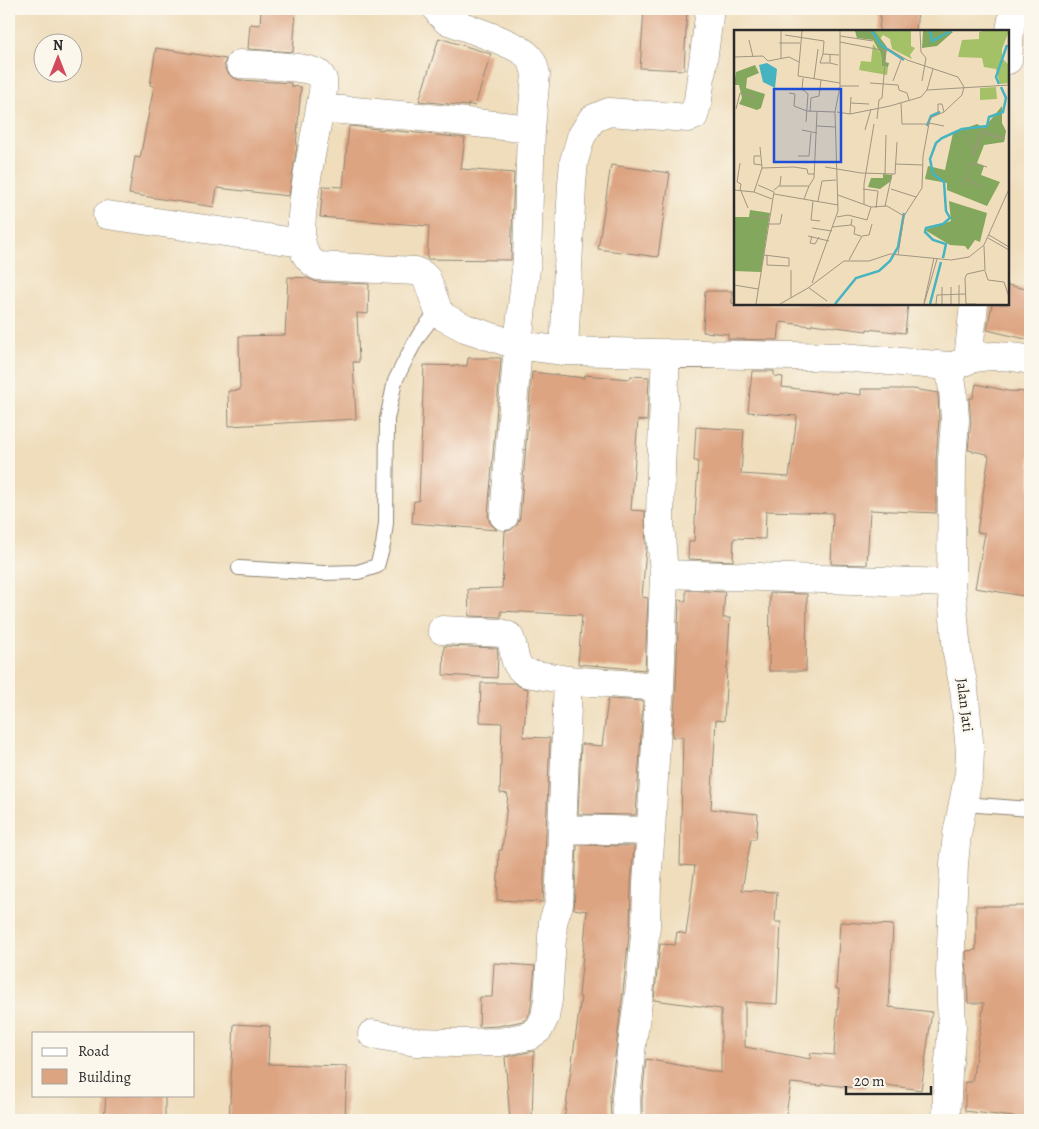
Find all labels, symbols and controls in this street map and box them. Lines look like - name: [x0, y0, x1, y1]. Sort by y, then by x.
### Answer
- inset map: [734, 30, 1009, 305]
- north arrow: [32, 32, 82, 82]
- text: N: [53, 36, 63, 55]
- street label: Jalan Jati: [952, 677, 978, 733]
- legend: [32, 1032, 195, 1096]
- text: Road: [78, 1041, 110, 1061]
- scale bar: [846, 1064, 932, 1096]
- text: Building: [78, 1067, 131, 1087]
- text: 20 m: [854, 1071, 885, 1091]

